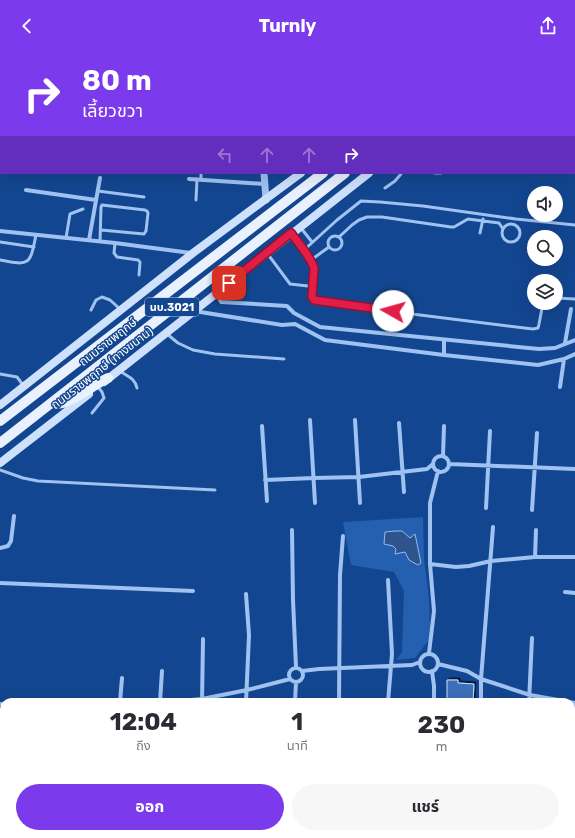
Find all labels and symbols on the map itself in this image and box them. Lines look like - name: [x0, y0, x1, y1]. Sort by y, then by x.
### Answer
- pin: [212, 266, 246, 300]
- position arrow: [372, 290, 414, 332]
- road number: นบ.3021: [145, 298, 199, 316]
- street label: ถนนราชพฤกษ์: [76, 315, 140, 369]
- street label: ถนนราชพฤกษ์ (ทางขนาน): [48, 324, 156, 412]

